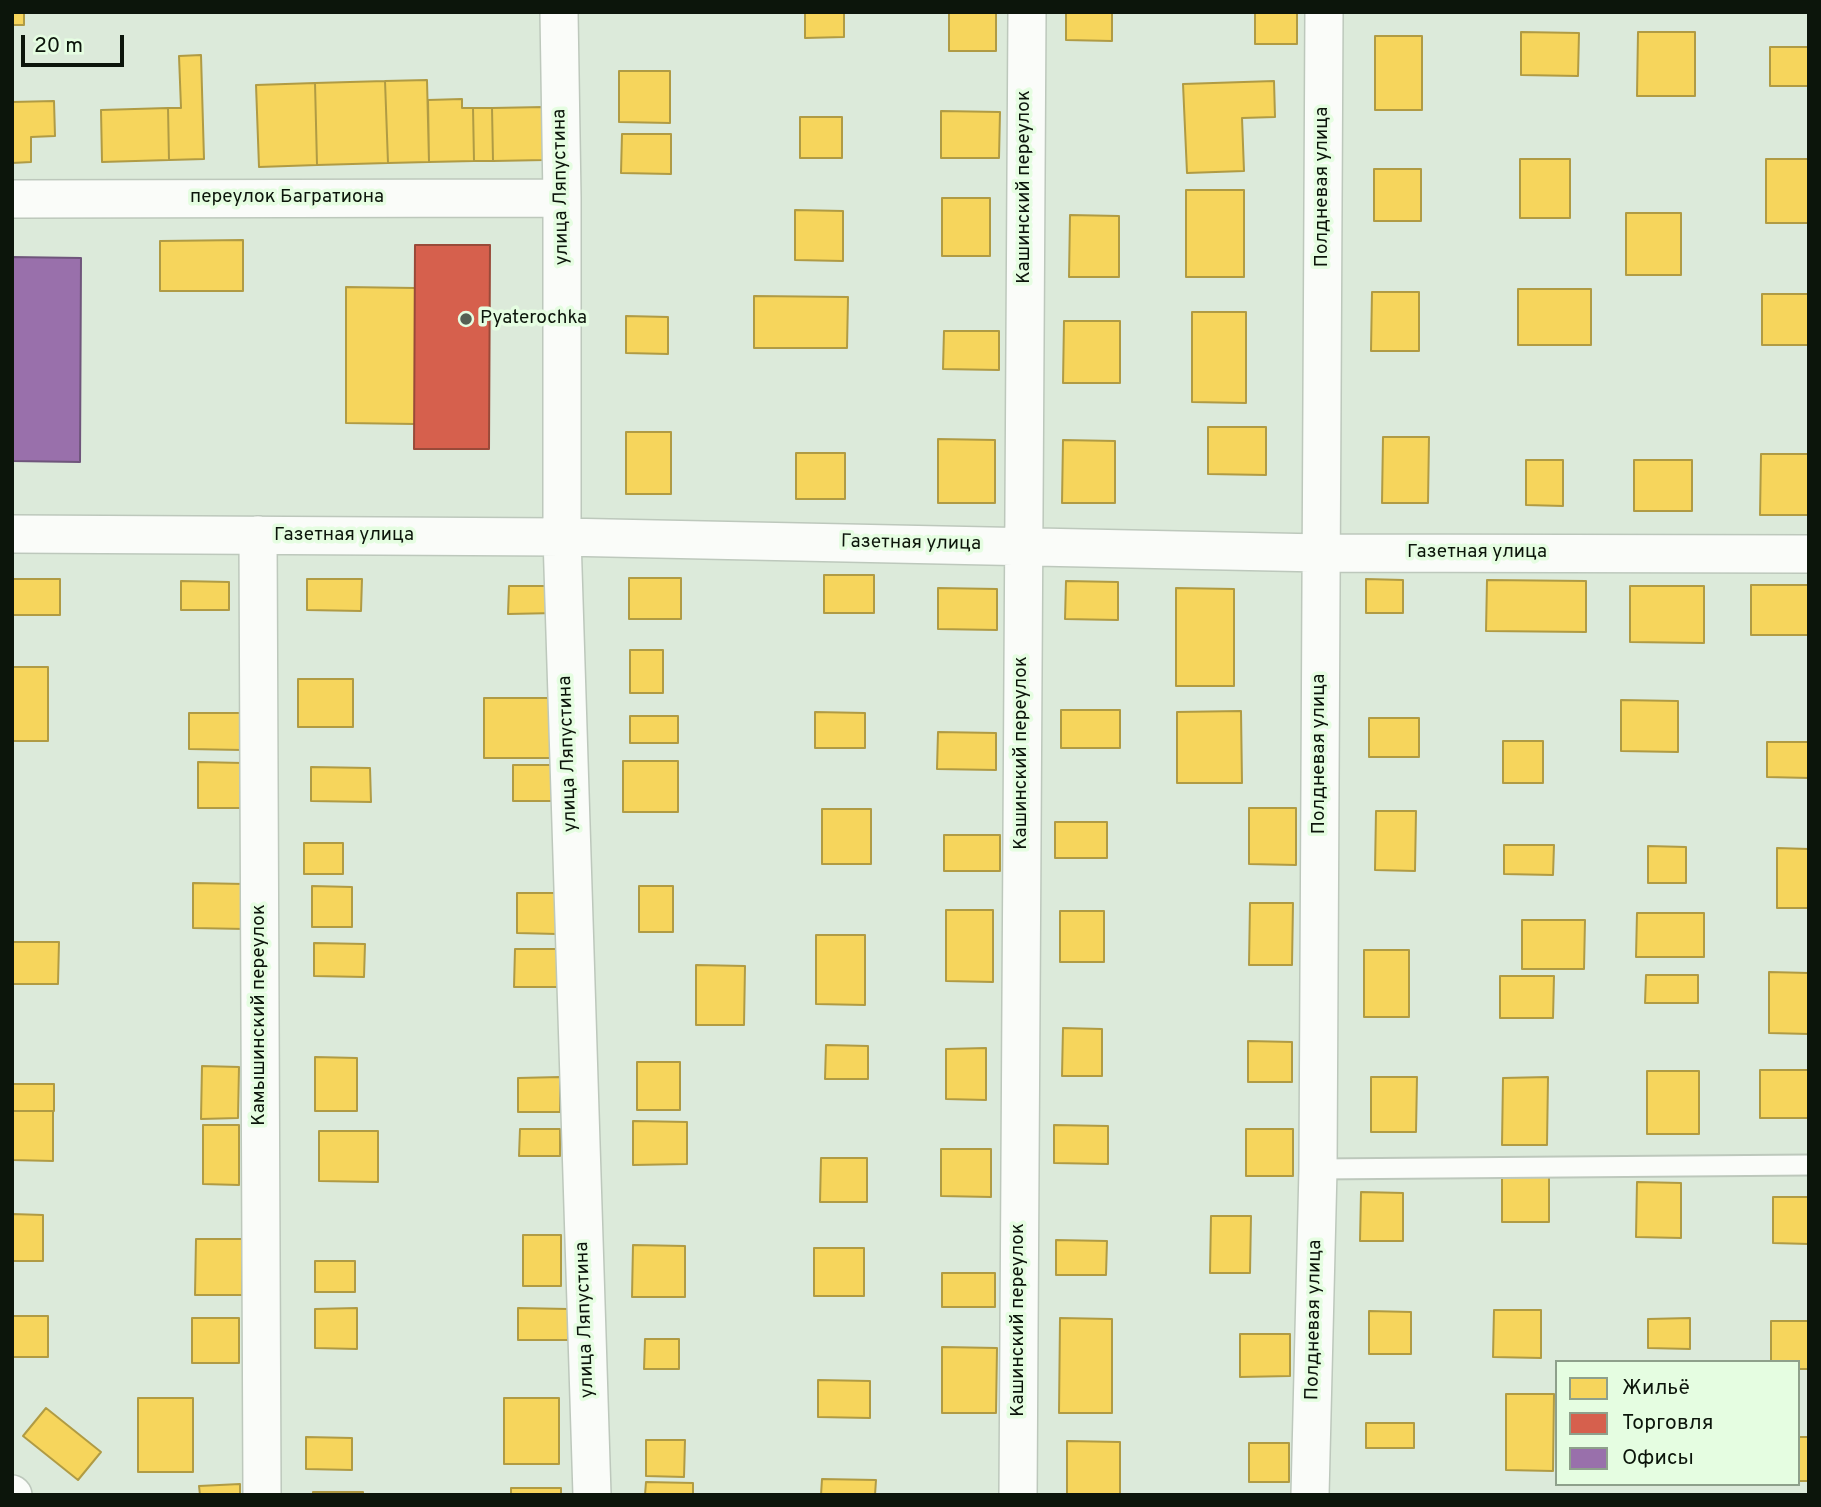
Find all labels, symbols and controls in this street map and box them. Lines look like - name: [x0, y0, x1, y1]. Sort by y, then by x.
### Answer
- scale bar: [24, 21, 128, 65]
- text: 20 m: [34, 33, 83, 60]
- street label: Кашинский переулок: [1014, 90, 1036, 284]
- street label: Полдневая улица: [1312, 107, 1334, 267]
- street label: улица Ляпустина: [549, 109, 575, 265]
- street label: переулок Багратиона: [190, 187, 384, 209]
- place label: Pyaterochka: [480, 308, 587, 330]
- marker: Pyaterochka: [458, 311, 474, 327]
- street label: Газетная улица: [274, 525, 414, 547]
- street label: Газетная улица: [841, 531, 981, 557]
- street label: Газетная улица: [1407, 542, 1547, 564]
- street label: Кашинский переулок: [1011, 656, 1033, 850]
- street label: Полдневая улица: [1309, 674, 1331, 834]
- street label: улица Ляпустина: [555, 675, 583, 833]
- street label: Камышинский переулок: [249, 904, 271, 1126]
- street label: Кашинский переулок: [1008, 1223, 1030, 1417]
- street label: Полдневая улица: [1302, 1240, 1328, 1400]
- street label: улица Ляпустина: [572, 1241, 600, 1399]
- legend: [1555, 1360, 1800, 1486]
- text: Жильё: [1622, 1375, 1690, 1402]
- text: Торговля: [1622, 1410, 1713, 1437]
- text: Офисы: [1622, 1445, 1694, 1472]

